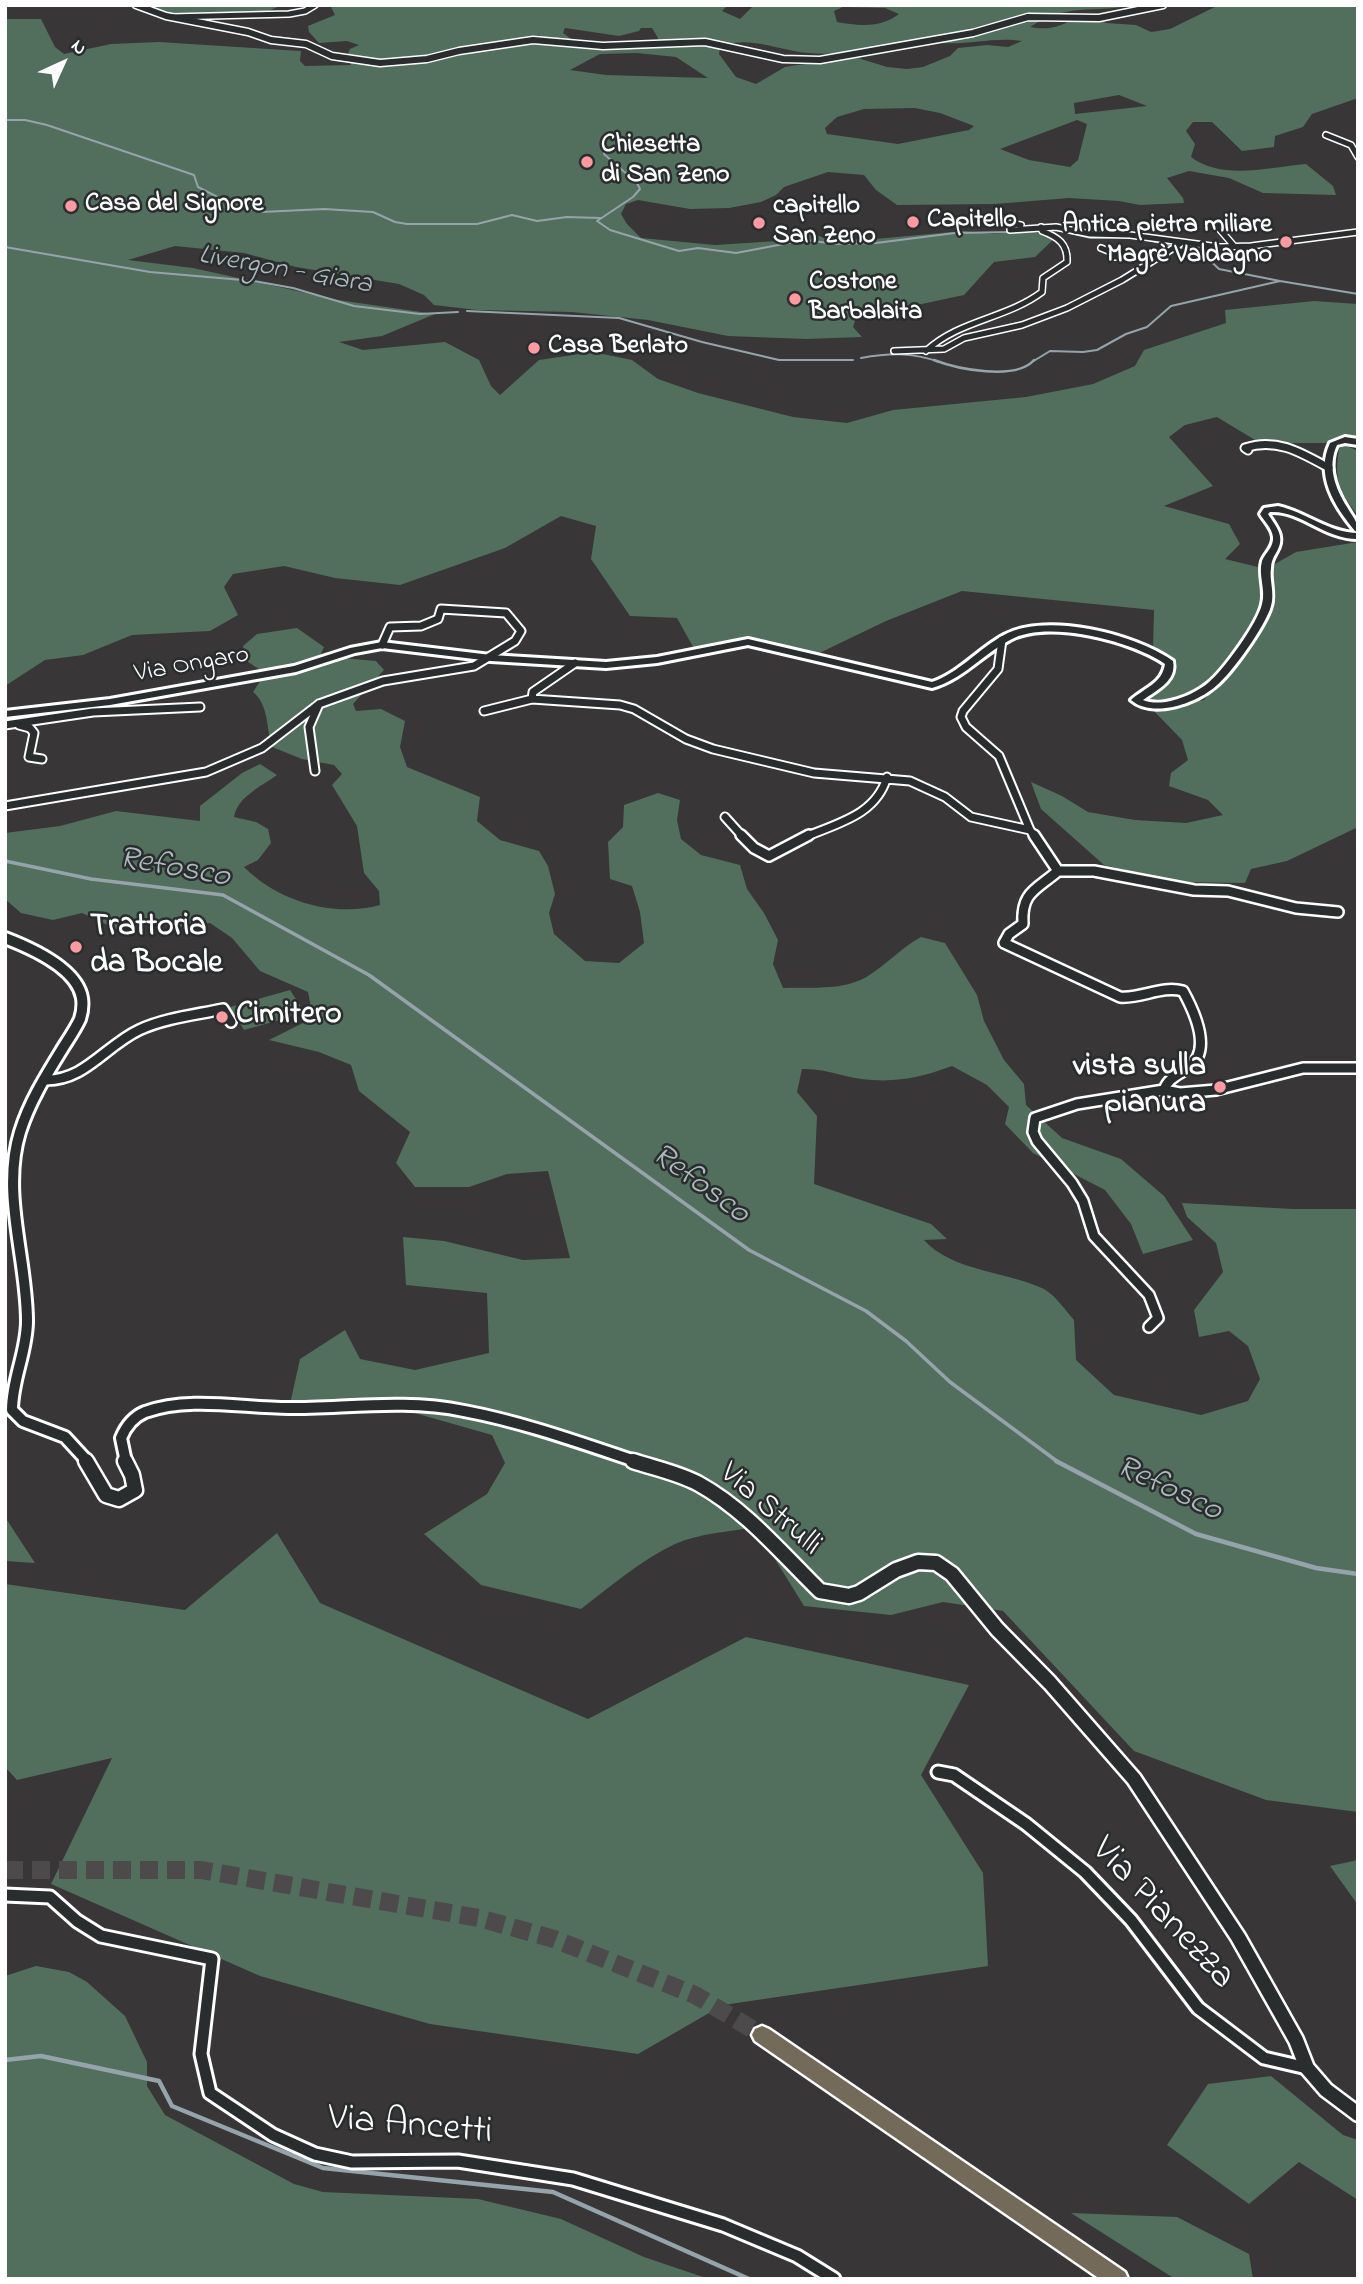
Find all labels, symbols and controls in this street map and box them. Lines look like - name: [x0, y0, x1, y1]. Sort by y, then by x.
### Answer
- north arrow: [28, 28, 98, 98]
- text: N: [64, 34, 92, 62]
- place label: Chiesetta di San Zeno: [601, 131, 730, 192]
- marker: Chiesetta di San Zeno: [579, 154, 595, 170]
- place label: Casa del Signore: [85, 190, 263, 222]
- place label: capitello San Zeno: [773, 192, 876, 254]
- marker: Casa del Signore: [63, 198, 79, 214]
- place label: Capitello: [927, 206, 1017, 238]
- place label: Antica pietra miliare Magrè Valdagno: [1062, 211, 1272, 272]
- marker: Capitello: [905, 214, 921, 230]
- marker: capitello San Zeno: [751, 215, 767, 231]
- marker: Antica pietra miliare Magrè Valdagno: [1278, 234, 1294, 250]
- water label: Livergon - Giara: [196, 240, 374, 304]
- place label: Costone Barbalaita: [809, 268, 922, 330]
- marker: Costone Barbalaita: [787, 291, 803, 307]
- place label: Casa Berlato: [548, 332, 688, 364]
- marker: Casa Berlato: [526, 340, 542, 356]
- street label: Via Ongaro: [132, 641, 252, 691]
- water label: Refosco: [115, 841, 233, 899]
- place label: Trattoria da Bocale: [90, 910, 223, 985]
- marker: Trattoria da Bocale: [68, 939, 84, 955]
- place label: Cimitero: [236, 998, 342, 1036]
- marker: Cimitero: [214, 1009, 230, 1025]
- place label: vista sulla pianura: [1073, 1050, 1206, 1125]
- marker: vista sulla pianura: [1212, 1079, 1228, 1095]
- water label: Refosco: [642, 1137, 756, 1235]
- water label: Refosco: [1109, 1449, 1227, 1533]
- street label: Via Strulli: [710, 1456, 828, 1566]
- street label: Via Pianezza: [1079, 1829, 1243, 2001]
- street label: Via Ancetti: [326, 2098, 494, 2158]

